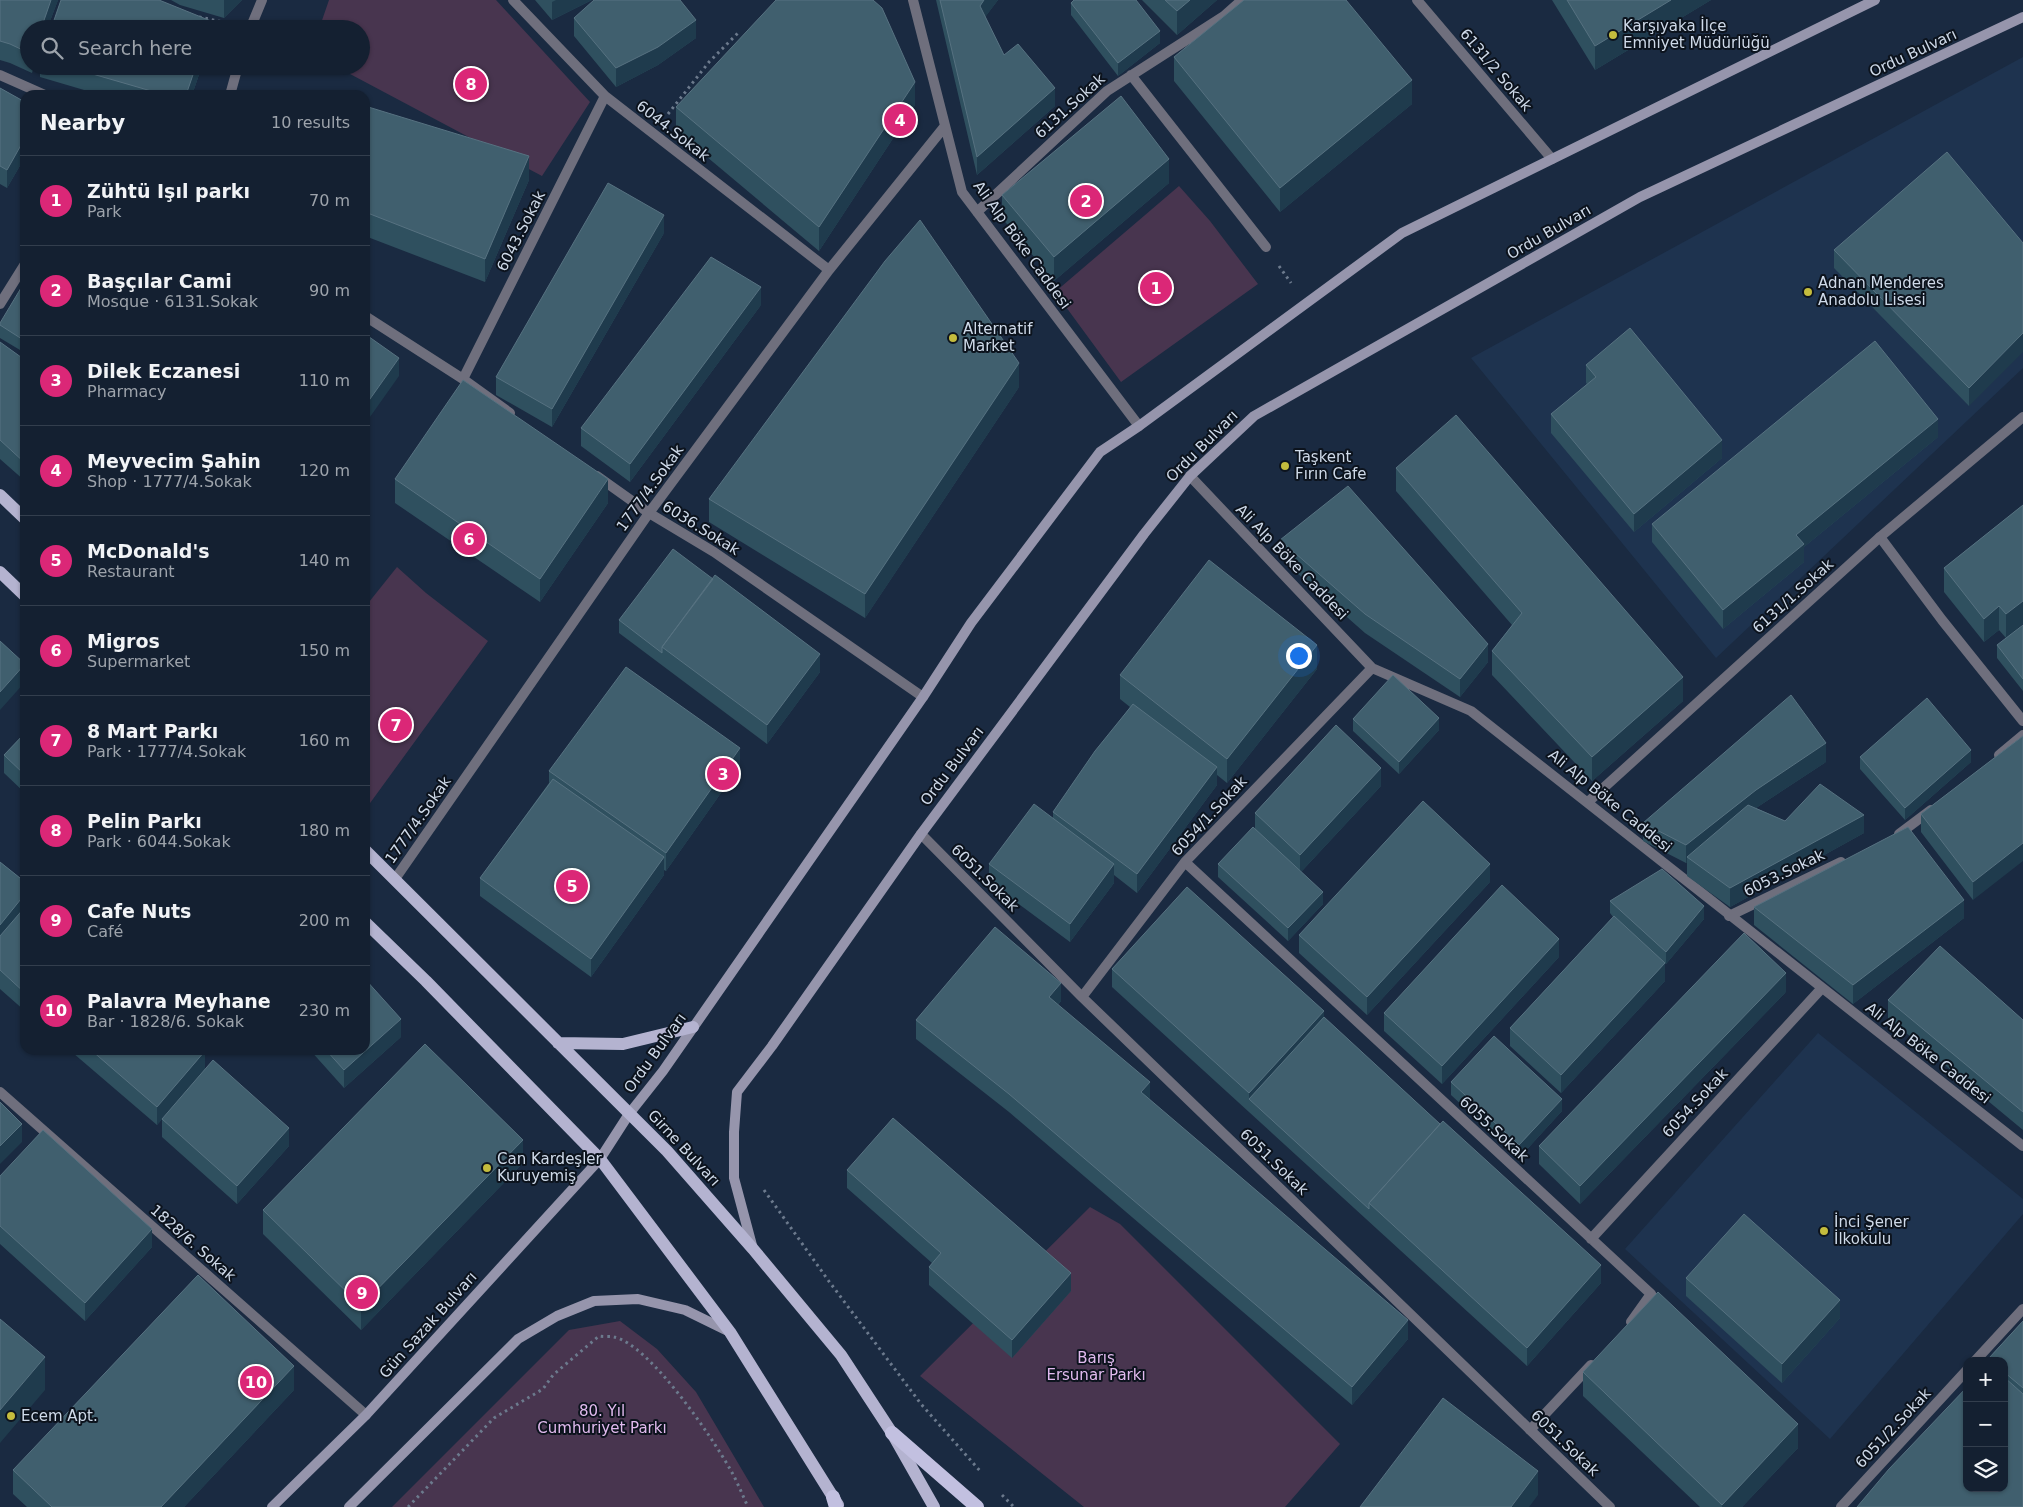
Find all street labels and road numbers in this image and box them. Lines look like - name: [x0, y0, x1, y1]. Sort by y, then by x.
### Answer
- street label: 6131/2 Sokak: [1456, 25, 1536, 115]
- street label: Ordu Bulvarı: [1867, 25, 1959, 81]
- street label: 6131.Sokak: [1031, 70, 1109, 142]
- street label: 6044.Sokak: [633, 97, 713, 165]
- street label: Ali Alp Böke Caddesi: [970, 178, 1074, 312]
- street label: 6043.Sokak: [493, 187, 549, 274]
- street label: Ordu Bulvarı: [1504, 201, 1594, 263]
- street label: Ordu Bulvarı: [1162, 406, 1242, 486]
- street label: 1777/4.Sokak: [613, 441, 688, 535]
- street label: 6036.Sokak: [659, 497, 743, 559]
- street label: Ali Alp Böke Caddesi: [1232, 500, 1352, 624]
- street label: 6131/1.Sokak: [1749, 555, 1837, 637]
- street label: Ordu Bulvarı: [917, 723, 987, 809]
- street label: Ali Alp Böke Caddesi: [1545, 746, 1675, 856]
- street label: 6054/1.Sokak: [1167, 772, 1251, 860]
- street label: 1777/4.Sokak: [381, 773, 455, 867]
- street label: 6051.Sokak: [948, 841, 1023, 916]
- street label: 6053.Sokak: [1741, 846, 1828, 900]
- street label: Ali Alp Böke Caddesi: [1862, 999, 1994, 1107]
- street label: Ordu Bulvarı: [620, 1010, 690, 1096]
- street label: 6054.Sokak: [1658, 1064, 1732, 1141]
- street label: 6055.Sokak: [1456, 1092, 1533, 1166]
- street label: Girne Bulvarı: [644, 1106, 724, 1190]
- street label: 6051.Sokak: [1236, 1125, 1312, 1199]
- street label: 1828/6. Sokak: [147, 1201, 240, 1285]
- street label: Gün Sazak Bulvarı: [375, 1268, 481, 1382]
- street label: 6051/2.Sokak: [1851, 1384, 1935, 1472]
- street label: 6051.Sokak: [1527, 1406, 1603, 1480]

